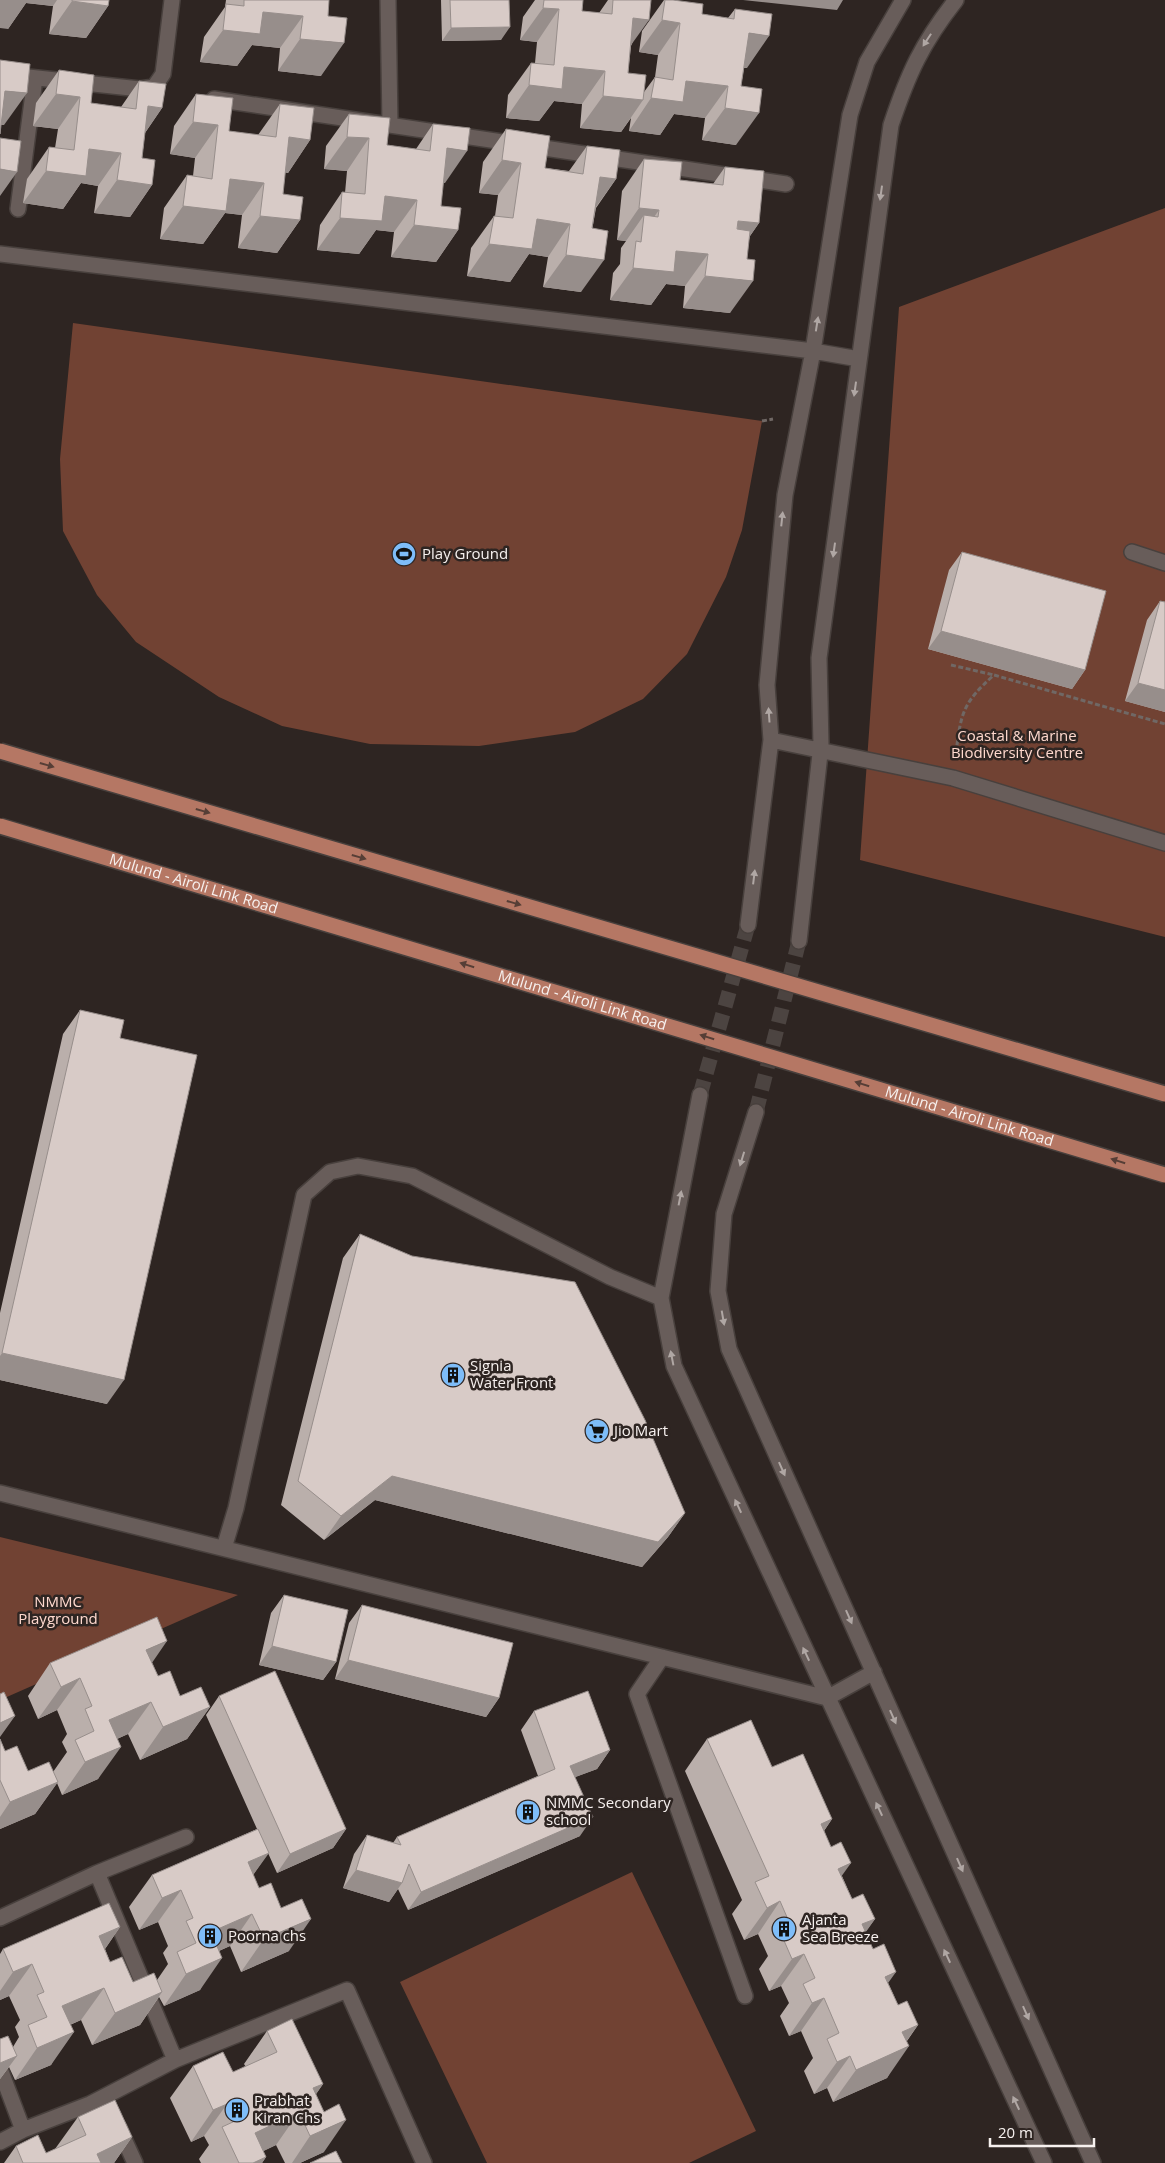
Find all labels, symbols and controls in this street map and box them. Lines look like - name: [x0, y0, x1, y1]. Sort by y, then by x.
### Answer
- one-way arrow: [923, 33, 932, 46]
- one-way arrow: [877, 186, 885, 202]
- one-way arrow: [813, 316, 821, 332]
- one-way arrow: [851, 381, 859, 397]
- one-way arrow: [778, 510, 786, 526]
- sports icon: Play Ground: [391, 541, 417, 567]
- place label: Play Ground: [422, 543, 508, 563]
- one-way arrow: [830, 543, 838, 559]
- one-way arrow: [765, 707, 773, 723]
- park label: Coastal & Marine Biodiversity Centre: [951, 725, 1083, 762]
- one-way arrow: [39, 761, 54, 769]
- one-way arrow: [195, 807, 210, 815]
- street label: Mulund - Airoli Link Road: [107, 848, 281, 918]
- one-way arrow: [351, 853, 366, 861]
- one-way arrow: [750, 868, 758, 884]
- one-way arrow: [507, 899, 522, 907]
- one-way arrow: [460, 961, 475, 969]
- street label: Mulund - Airoli Link Road: [496, 965, 669, 1034]
- one-way arrow: [699, 1033, 714, 1041]
- one-way arrow: [855, 1079, 870, 1087]
- street label: Mulund - Airoli Link Road: [883, 1081, 1056, 1150]
- one-way arrow: [737, 1151, 745, 1166]
- one-way arrow: [1111, 1157, 1126, 1165]
- one-way arrow: [677, 1190, 685, 1206]
- one-way arrow: [720, 1310, 728, 1326]
- one-way arrow: [668, 1350, 676, 1366]
- place label: Signia Water Front: [470, 1355, 553, 1392]
- building icon: Signia Water Front: [440, 1362, 466, 1388]
- supermarket icon: Jio Mart: [584, 1418, 610, 1444]
- place label: Jio Mart: [612, 1420, 668, 1440]
- one-way arrow: [779, 1462, 787, 1476]
- one-way arrow: [734, 1499, 742, 1513]
- park label: NMMC Playground: [18, 1591, 98, 1628]
- one-way arrow: [845, 1610, 853, 1624]
- one-way arrow: [802, 1647, 810, 1661]
- one-way arrow: [890, 1710, 898, 1724]
- place label: NMMC Secondary school: [546, 1792, 671, 1829]
- building icon: NMMC Secondary school: [515, 1799, 541, 1825]
- one-way arrow: [874, 1802, 882, 1816]
- one-way arrow: [956, 1858, 964, 1872]
- place label: Ajanta Sea Breeze: [802, 1909, 879, 1946]
- building icon: Ajanta Sea Breeze: [771, 1916, 797, 1942]
- building icon: Poorna chs: [197, 1923, 223, 1949]
- place label: Poorna chs: [228, 1925, 306, 1945]
- one-way arrow: [943, 1949, 951, 1963]
- one-way arrow: [1023, 2006, 1031, 2020]
- place label: Prabhat Kiran Chs: [254, 2090, 320, 2127]
- one-way arrow: [1012, 2096, 1020, 2110]
- building icon: Prabhat Kiran Chs: [224, 2097, 250, 2123]
- scale bar: [990, 2116, 1094, 2148]
- text: 20 m: [998, 2122, 1033, 2142]

